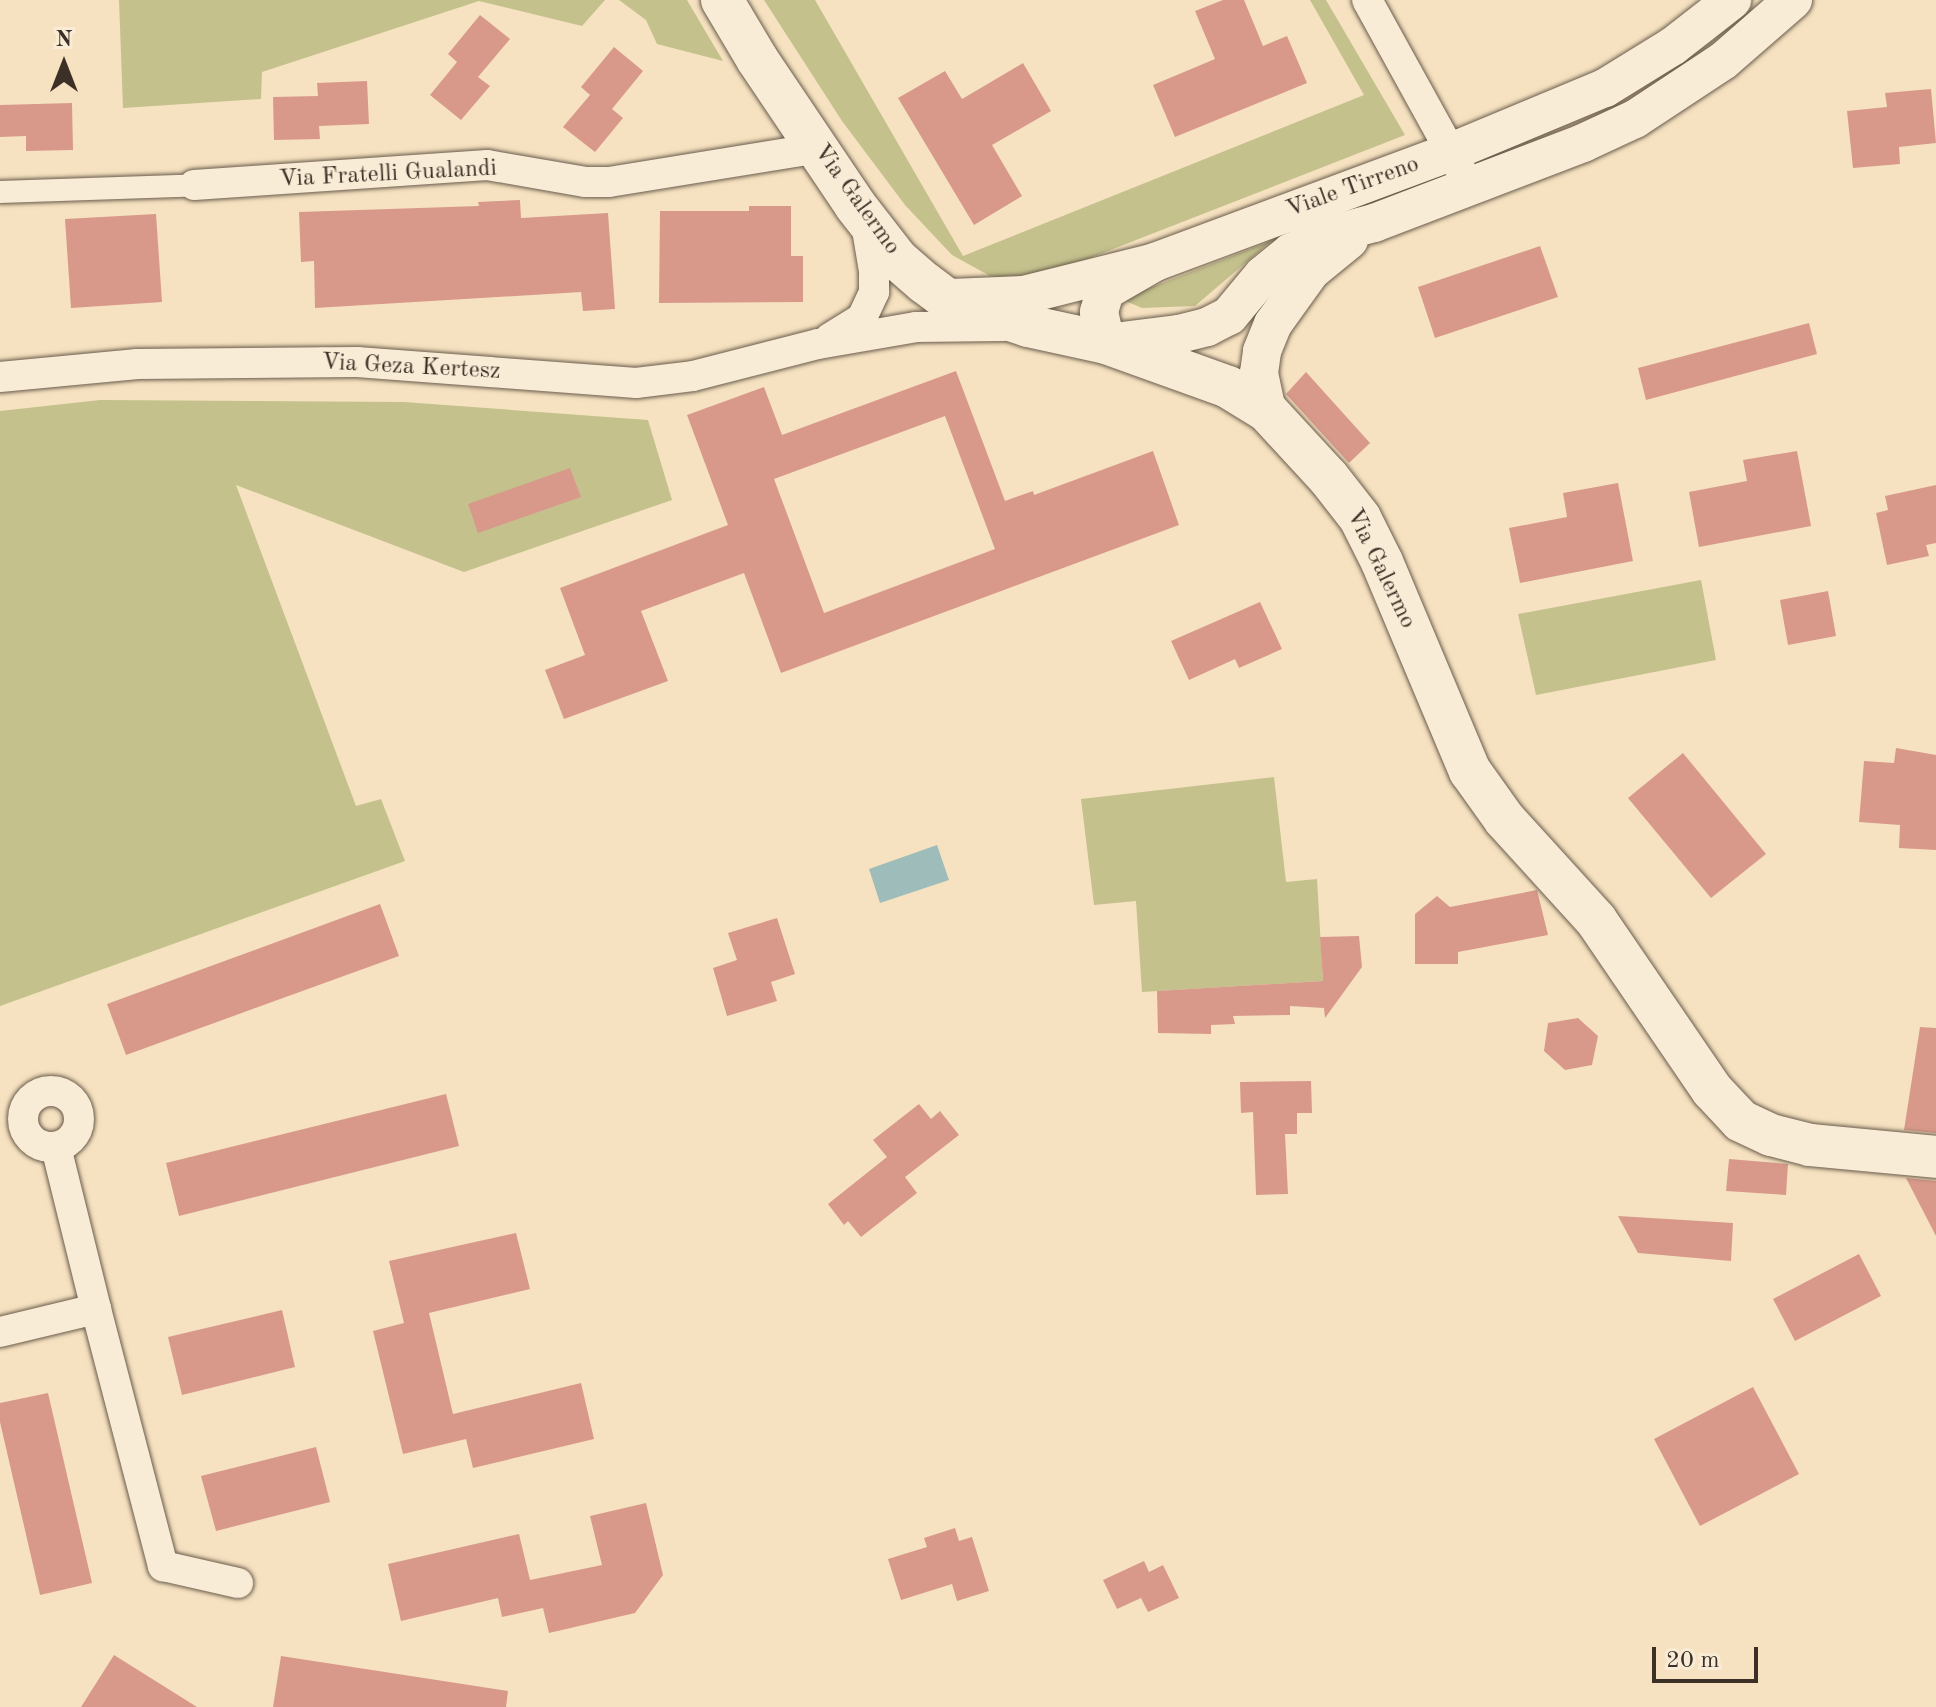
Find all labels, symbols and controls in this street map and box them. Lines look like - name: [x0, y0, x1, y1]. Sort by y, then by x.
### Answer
- north arrow: [24, 24, 104, 104]
- text: N: [56, 29, 72, 51]
- street label: Via Galermo: [806, 139, 906, 261]
- street label: Viale Tirreno: [1283, 151, 1423, 225]
- street label: Via Fratelli Gualandi: [278, 155, 498, 195]
- street label: Via Geza Kertesz: [321, 349, 501, 387]
- street label: Via Galermo: [1339, 504, 1421, 634]
- scale bar: [1656, 1631, 1762, 1681]
- text: 20 m: [1666, 1649, 1720, 1673]

